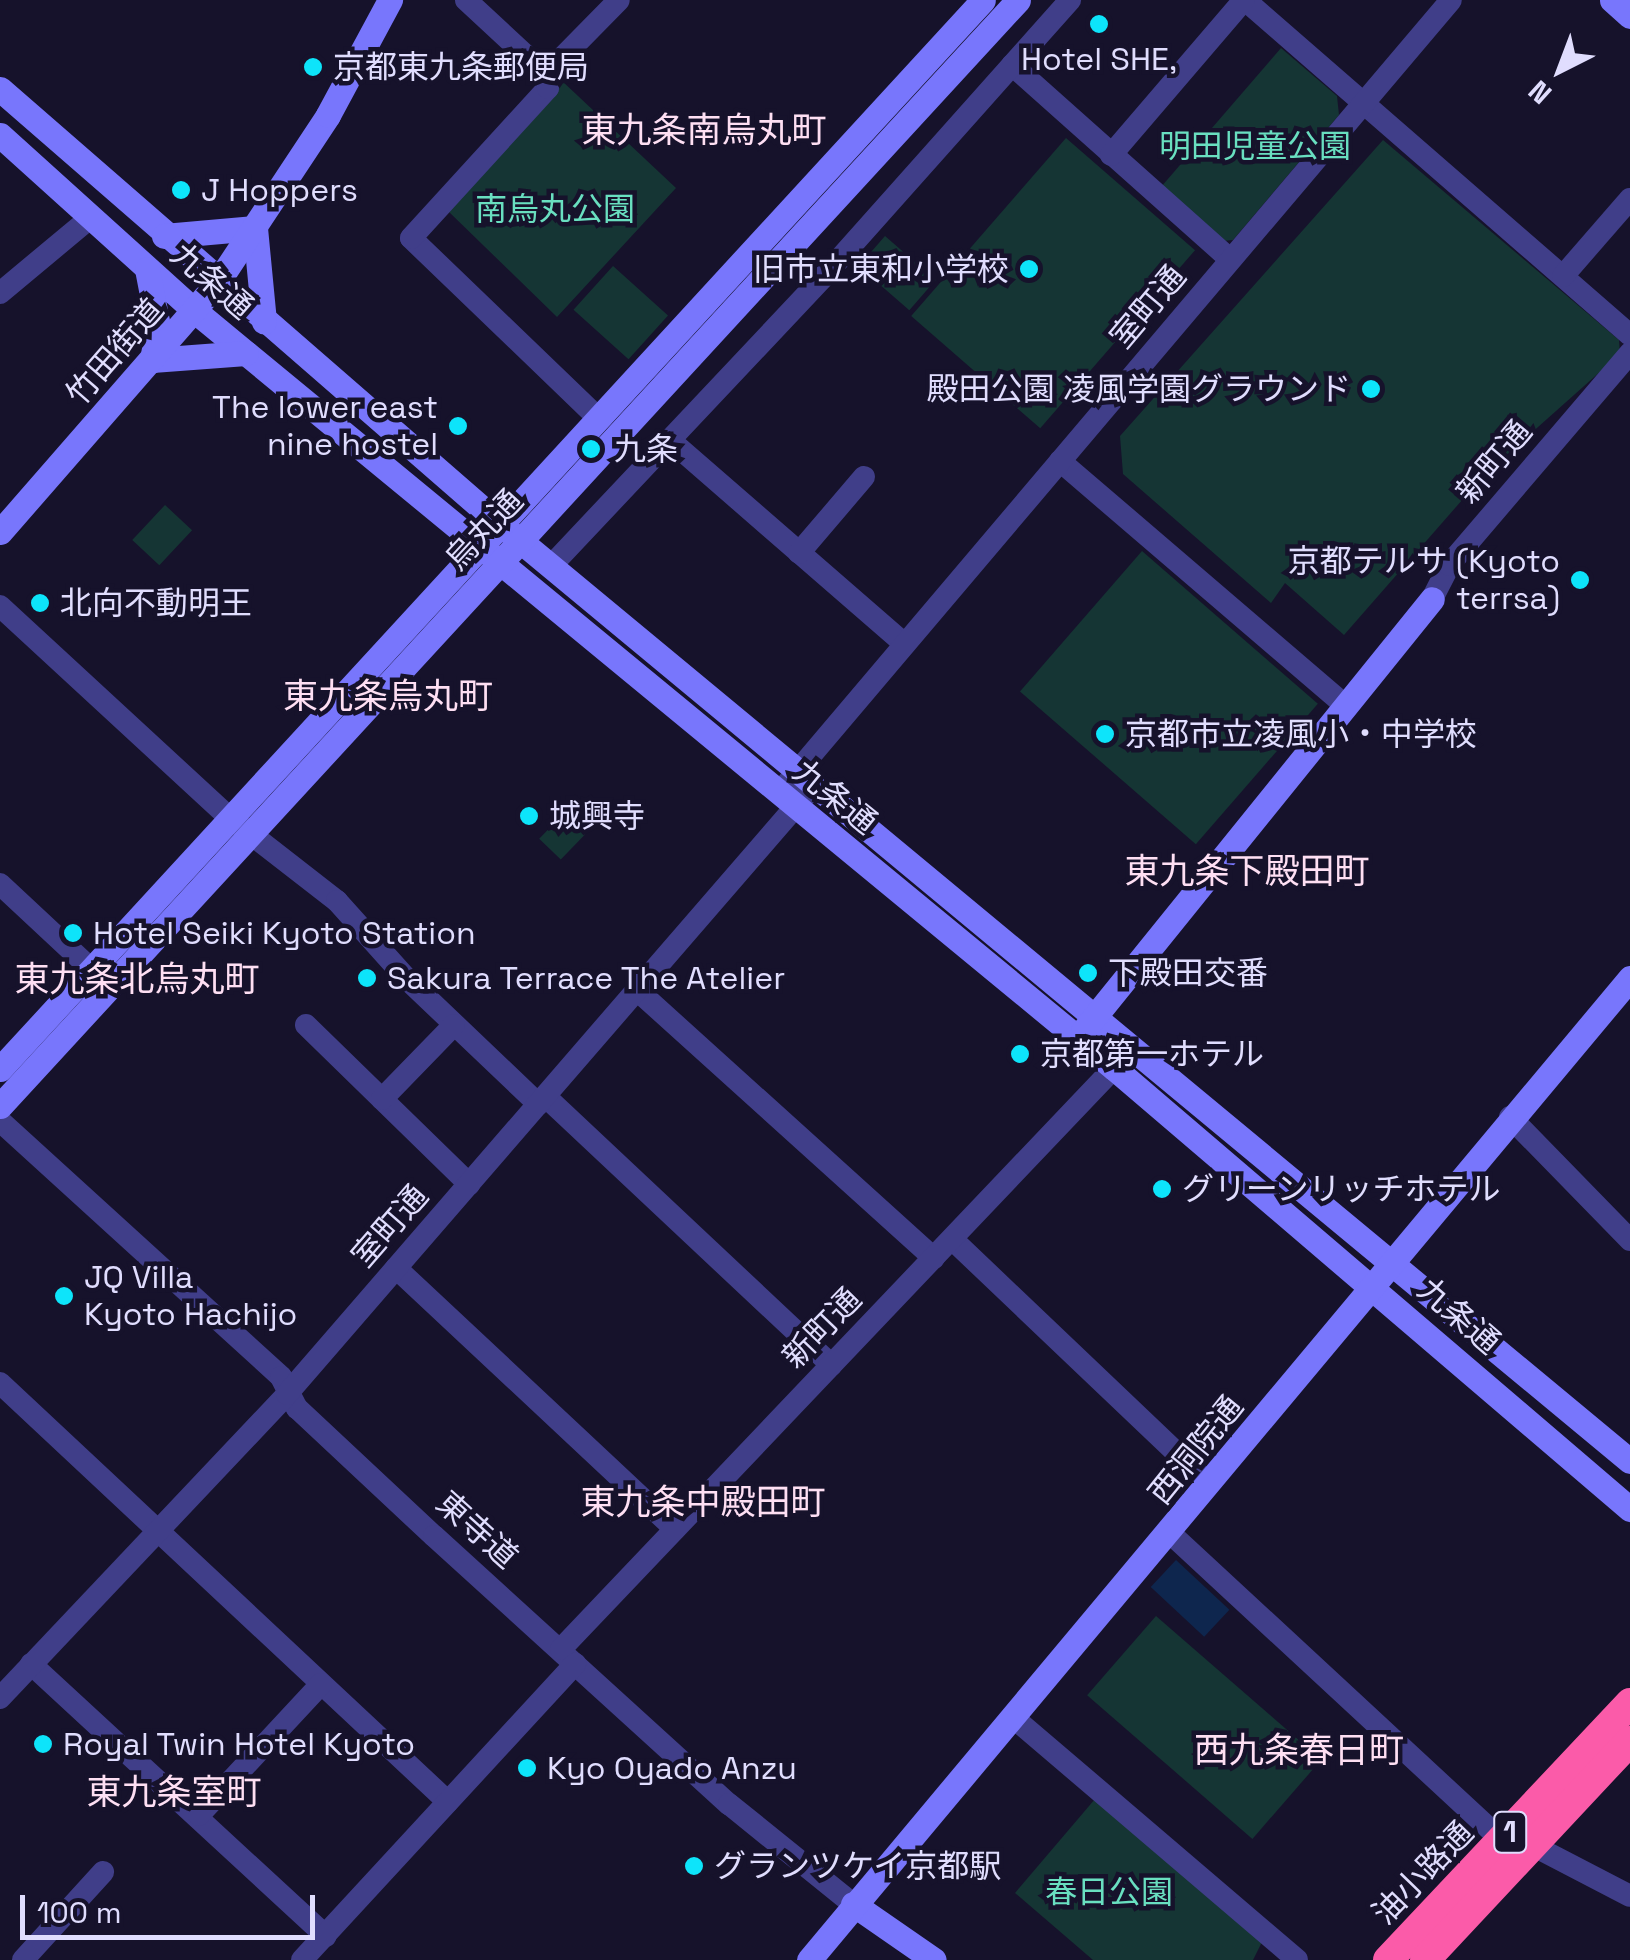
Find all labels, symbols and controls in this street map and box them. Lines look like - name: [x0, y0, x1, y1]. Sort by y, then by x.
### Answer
- marker: Hotel SHE,: [1088, 13, 1110, 35]
- north arrow: [1510, 20, 1610, 120]
- place label: Hotel SHE,: [1021, 40, 1177, 78]
- place label: 京都東九条郵便局: [333, 48, 589, 86]
- marker: 京都東九条郵便局: [302, 56, 324, 78]
- text: N: [1521, 73, 1559, 112]
- district label: 東九条南烏丸町: [582, 109, 826, 151]
- park label: 明田児童公園: [1159, 127, 1351, 165]
- place label: J Hoppers: [201, 171, 358, 209]
- marker: J Hoppers: [170, 179, 192, 201]
- park label: 南烏丸公園: [475, 190, 635, 228]
- street label: 九条通: [163, 235, 261, 327]
- place label: 旧市立東和小学校: [753, 250, 1009, 288]
- marker: 旧市立東和小学校: [1018, 258, 1040, 280]
- street label: 室町通: [1102, 258, 1194, 356]
- street label: 竹田街道: [59, 291, 171, 413]
- place label: 殿田公園 凌風学園グラウンド: [927, 370, 1351, 408]
- marker: 殿田公園 凌風学園グラウンド: [1360, 378, 1382, 400]
- place label: The lower east nine hostel: [212, 389, 438, 464]
- street label: 新町通: [1448, 413, 1540, 511]
- marker: The lower east nine hostel: [447, 415, 469, 437]
- place label: 九条: [614, 430, 678, 468]
- marker: 九条: [578, 436, 604, 462]
- street label: 烏丸通: [437, 482, 531, 578]
- place label: 京都テルサ (Kyoto terrsa): [1288, 543, 1560, 618]
- marker: 京都テルサ (Kyoto terrsa): [1569, 569, 1591, 591]
- place label: 北向不動明王: [60, 584, 252, 622]
- marker: 北向不動明王: [29, 592, 51, 614]
- district label: 東九条烏丸町: [283, 675, 493, 717]
- place label: 京都市立凌風小・中学校: [1125, 715, 1477, 753]
- marker: 京都市立凌風小・中学校: [1094, 723, 1116, 745]
- street label: 九条通: [786, 752, 884, 842]
- place label: 城興寺: [549, 797, 645, 835]
- marker: 城興寺: [518, 805, 540, 827]
- district label: 東九条下殿田町: [1125, 850, 1369, 892]
- place label: Hotel Seiki Kyoto Station: [93, 914, 476, 952]
- marker: Hotel Seiki Kyoto Station: [62, 922, 84, 944]
- place label: 下殿田交番: [1108, 954, 1268, 992]
- district label: 東九条北烏丸町: [15, 958, 259, 1000]
- place label: Sakura Terrace The Atelier: [387, 959, 787, 997]
- marker: 下殿田交番: [1077, 962, 1099, 984]
- marker: Sakura Terrace The Atelier: [356, 967, 378, 989]
- place label: 京都第一ホテル: [1040, 1035, 1264, 1073]
- marker: 京都第一ホテル: [1009, 1043, 1031, 1065]
- place label: グリーンリッチホテル: [1182, 1170, 1502, 1208]
- street label: 室町通: [344, 1177, 436, 1275]
- marker: グリーンリッチホテル: [1151, 1178, 1173, 1200]
- place label: JQ Villa Kyoto Hachijo: [84, 1259, 297, 1334]
- street label: 九条通: [1410, 1270, 1508, 1362]
- street label: 新町通: [775, 1280, 869, 1376]
- marker: JQ Villa Kyoto Hachijo: [53, 1285, 75, 1307]
- street label: 西洞院通: [1141, 1388, 1251, 1512]
- district label: 東九条中殿田町: [581, 1481, 825, 1523]
- street label: 東寺道: [428, 1484, 526, 1576]
- place label: Royal Twin Hotel Kyoto: [63, 1725, 416, 1763]
- district label: 西九条春日町: [1194, 1729, 1404, 1771]
- marker: Royal Twin Hotel Kyoto: [32, 1733, 54, 1755]
- place label: Kyo Oyado Anzu: [547, 1749, 797, 1787]
- marker: Kyo Oyado Anzu: [516, 1757, 538, 1779]
- district label: 東九条室町: [87, 1771, 261, 1813]
- road number: 1: [1492, 1807, 1528, 1857]
- street label: 油小路通: [1365, 1814, 1481, 1932]
- place label: グランツケイ京都駅: [714, 1847, 1002, 1885]
- marker: グランツケイ京都駅: [683, 1855, 705, 1877]
- park label: 春日公園: [1045, 1873, 1173, 1911]
- scale bar: [25, 1875, 320, 1937]
- text: 100 m: [37, 1893, 122, 1932]

